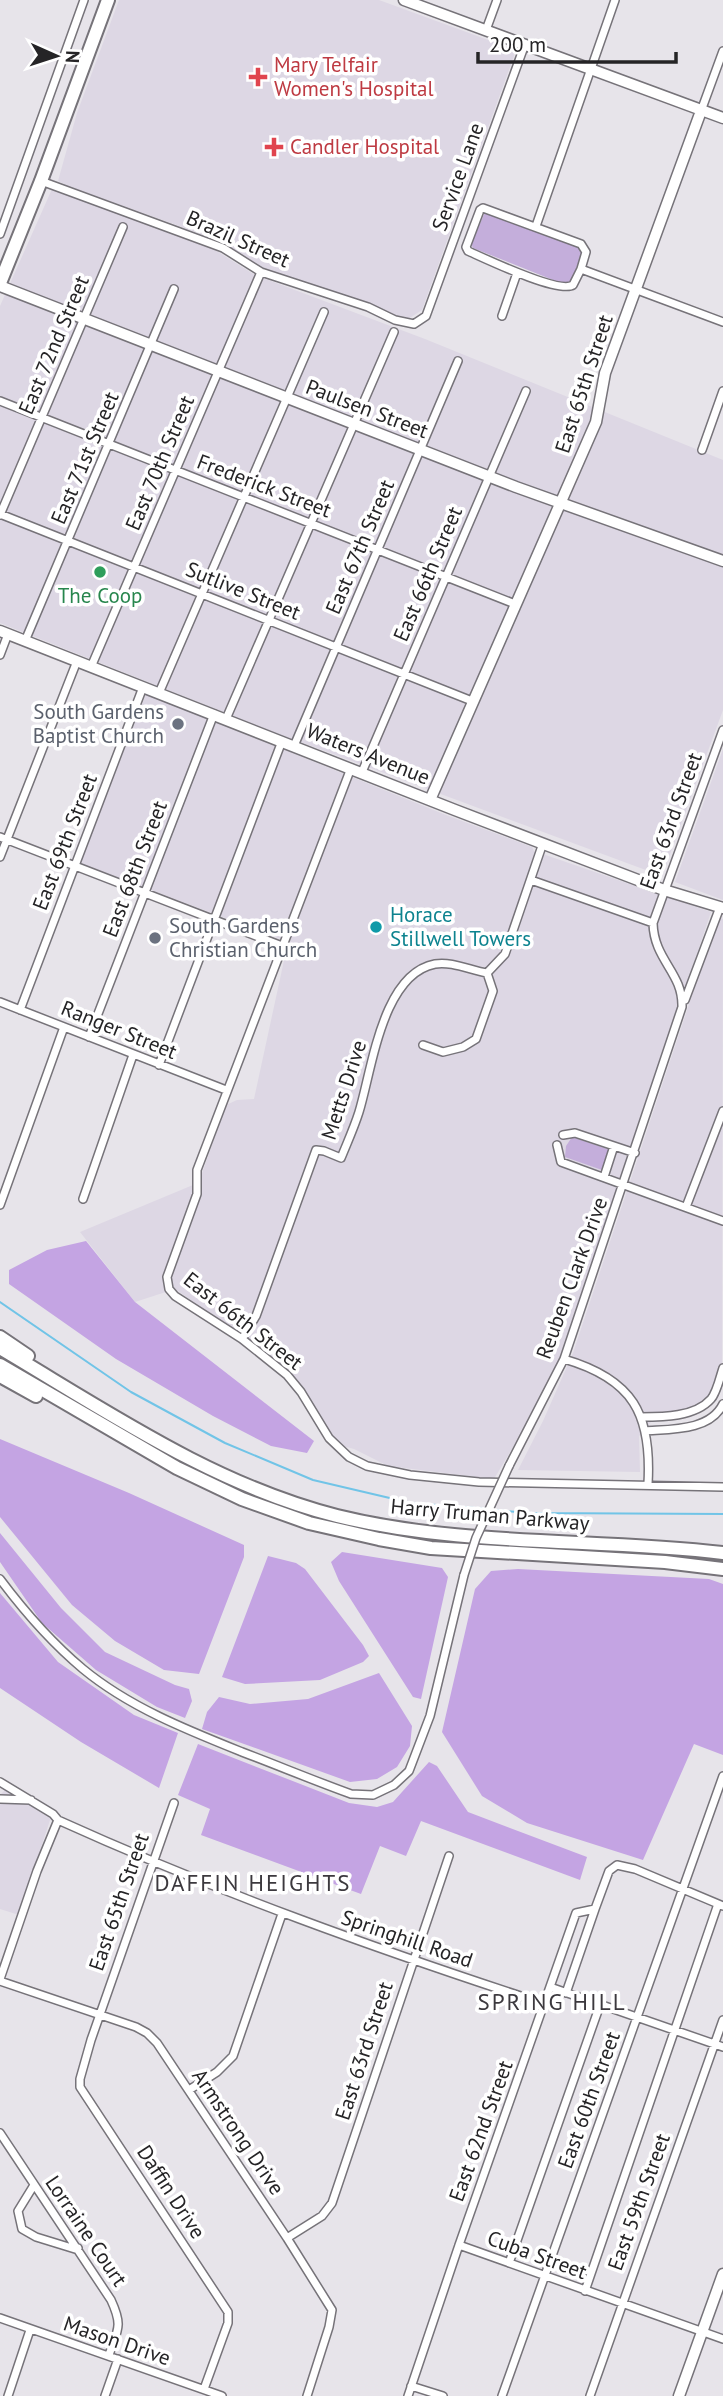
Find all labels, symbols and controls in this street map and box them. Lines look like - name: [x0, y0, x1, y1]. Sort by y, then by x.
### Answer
- north arrow: [21, 21, 91, 91]
- scale bar: [478, 21, 676, 65]
- text: 200 m: [489, 31, 546, 58]
- text: N: [61, 50, 85, 64]
- place label: Mary Telfair Women's Hospital: [274, 51, 434, 102]
- marker: Mary Telfair Women's Hospital: [248, 67, 268, 87]
- street label: Service Lane: [426, 119, 490, 235]
- place label: Candler Hospital: [290, 133, 439, 160]
- marker: Candler Hospital: [264, 137, 284, 157]
- street label: Brazil Street: [182, 204, 294, 273]
- street label: East 72nd Street: [12, 271, 95, 418]
- street label: East 65th Street: [548, 311, 619, 456]
- street label: Paulsen Street: [302, 373, 432, 444]
- street label: East 71st Street: [44, 387, 125, 528]
- street label: East 70th Street: [119, 391, 200, 534]
- street label: Frederick Street: [193, 448, 335, 523]
- street label: East 67th Street: [319, 475, 400, 618]
- street label: East 66th Street: [387, 502, 468, 645]
- street label: Sutlive Street: [182, 555, 304, 626]
- marker: The Coop: [92, 564, 108, 580]
- place label: The Coop: [58, 582, 142, 609]
- place label: South Gardens Baptist Church: [33, 698, 164, 749]
- marker: South Gardens Baptist Church: [170, 716, 186, 732]
- street label: Waters Avenue: [302, 716, 434, 791]
- street label: East 63rd Street: [633, 749, 708, 893]
- street label: East 69th Street: [26, 770, 103, 914]
- street label: East 68th Street: [96, 797, 173, 941]
- place label: Horace Stillwell Towers: [390, 901, 531, 952]
- place label: South Gardens Christian Church: [169, 912, 317, 963]
- marker: Horace Stillwell Towers: [368, 919, 384, 935]
- marker: South Gardens Christian Church: [147, 930, 163, 946]
- street label: Ranger Street: [57, 994, 181, 1065]
- street label: Metts Drive: [315, 1037, 372, 1143]
- street label: Reuben Clark Drive: [530, 1193, 613, 1362]
- street label: East 66th Street: [178, 1266, 308, 1376]
- street label: Harry Truman Parkway: [389, 1492, 591, 1537]
- street label: East 65th Street: [82, 1829, 155, 1974]
- district label: DAFFIN HEIGHTS: [154, 1868, 352, 1897]
- street label: Springhill Road: [338, 1903, 477, 1974]
- street label: East 63rd Street: [328, 1978, 399, 2123]
- district label: SPRING HILL: [477, 1987, 627, 2016]
- street label: East 60th Street: [551, 2028, 626, 2172]
- street label: East 62nd Street: [443, 2057, 519, 2205]
- street label: Armstrong Drive: [186, 2064, 291, 2200]
- street label: East 59th Street: [601, 2130, 676, 2274]
- street label: Daffin Drive: [131, 2140, 212, 2244]
- street label: Lorraine Court: [40, 2170, 133, 2291]
- street label: Cuba Street: [484, 2224, 591, 2285]
- street label: Mason Drive: [60, 2310, 174, 2371]

